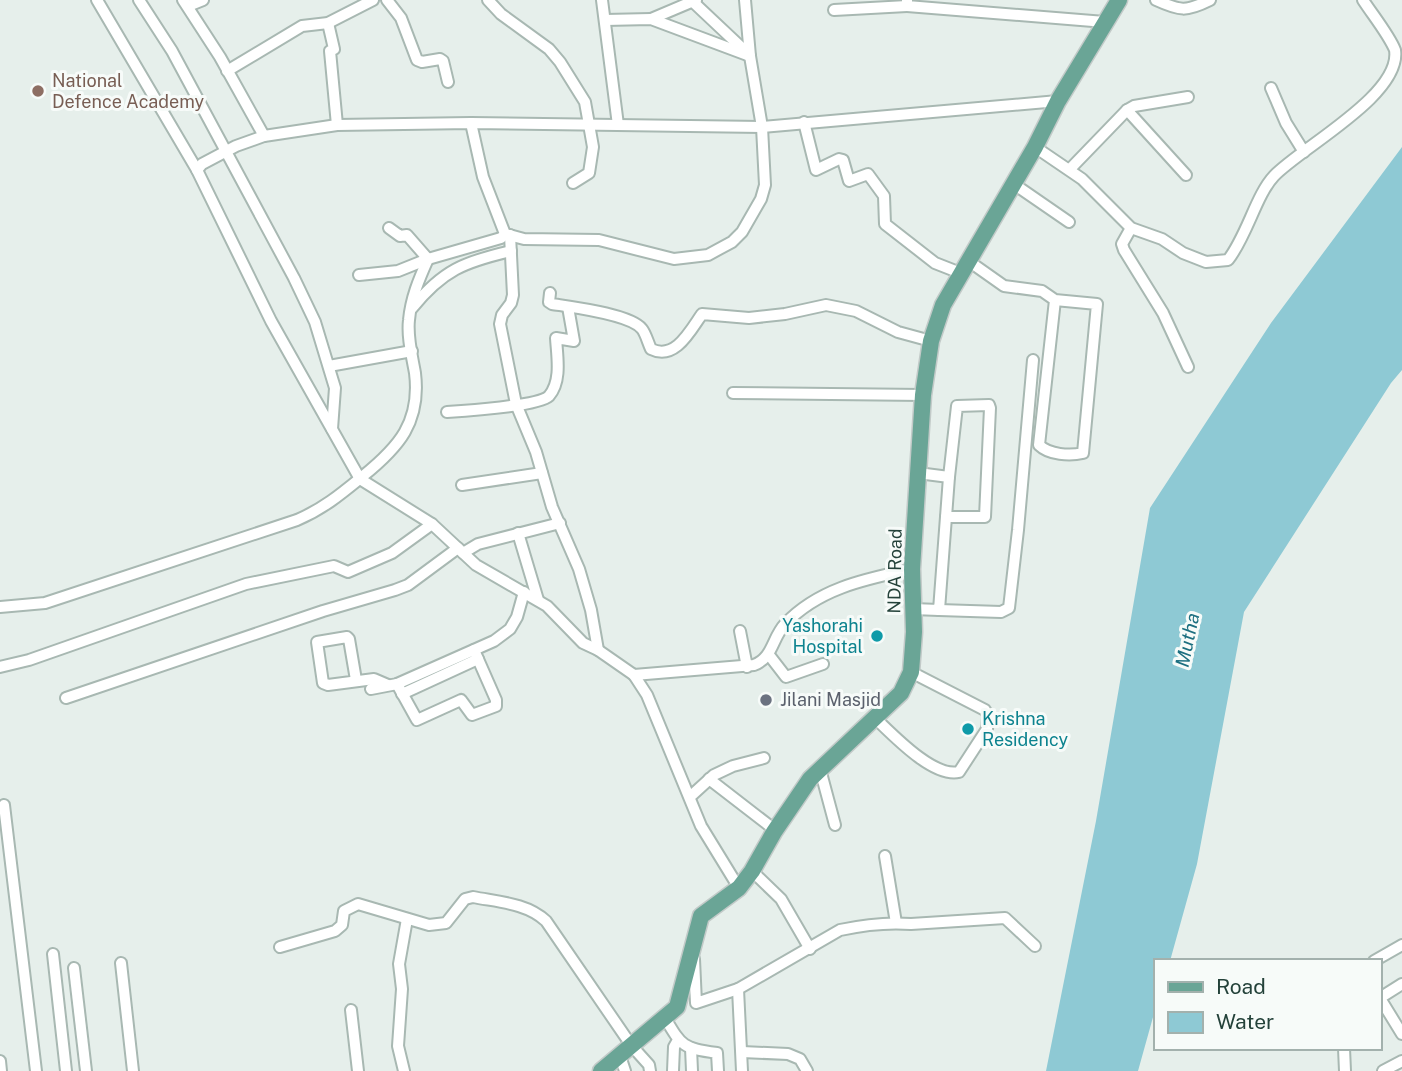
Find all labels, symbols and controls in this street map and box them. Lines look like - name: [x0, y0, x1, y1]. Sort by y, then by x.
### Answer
- place label: National Defence Academy: [52, 70, 204, 112]
- marker: National Defence Academy: [30, 83, 46, 99]
- street label: NDA Road: [883, 528, 906, 614]
- water label: Mutha: [1171, 611, 1203, 669]
- place label: Yashorahi Hospital: [782, 615, 863, 657]
- marker: Yashorahi Hospital: [869, 628, 885, 644]
- place label: Jilani Masjid: [780, 689, 881, 710]
- marker: Jilani Masjid: [758, 692, 774, 708]
- place label: Krishna Residency: [982, 708, 1069, 750]
- marker: Krishna Residency: [960, 721, 976, 737]
- legend: [1154, 959, 1381, 1050]
- text: Road: [1216, 974, 1266, 999]
- text: Water: [1216, 1009, 1274, 1034]

